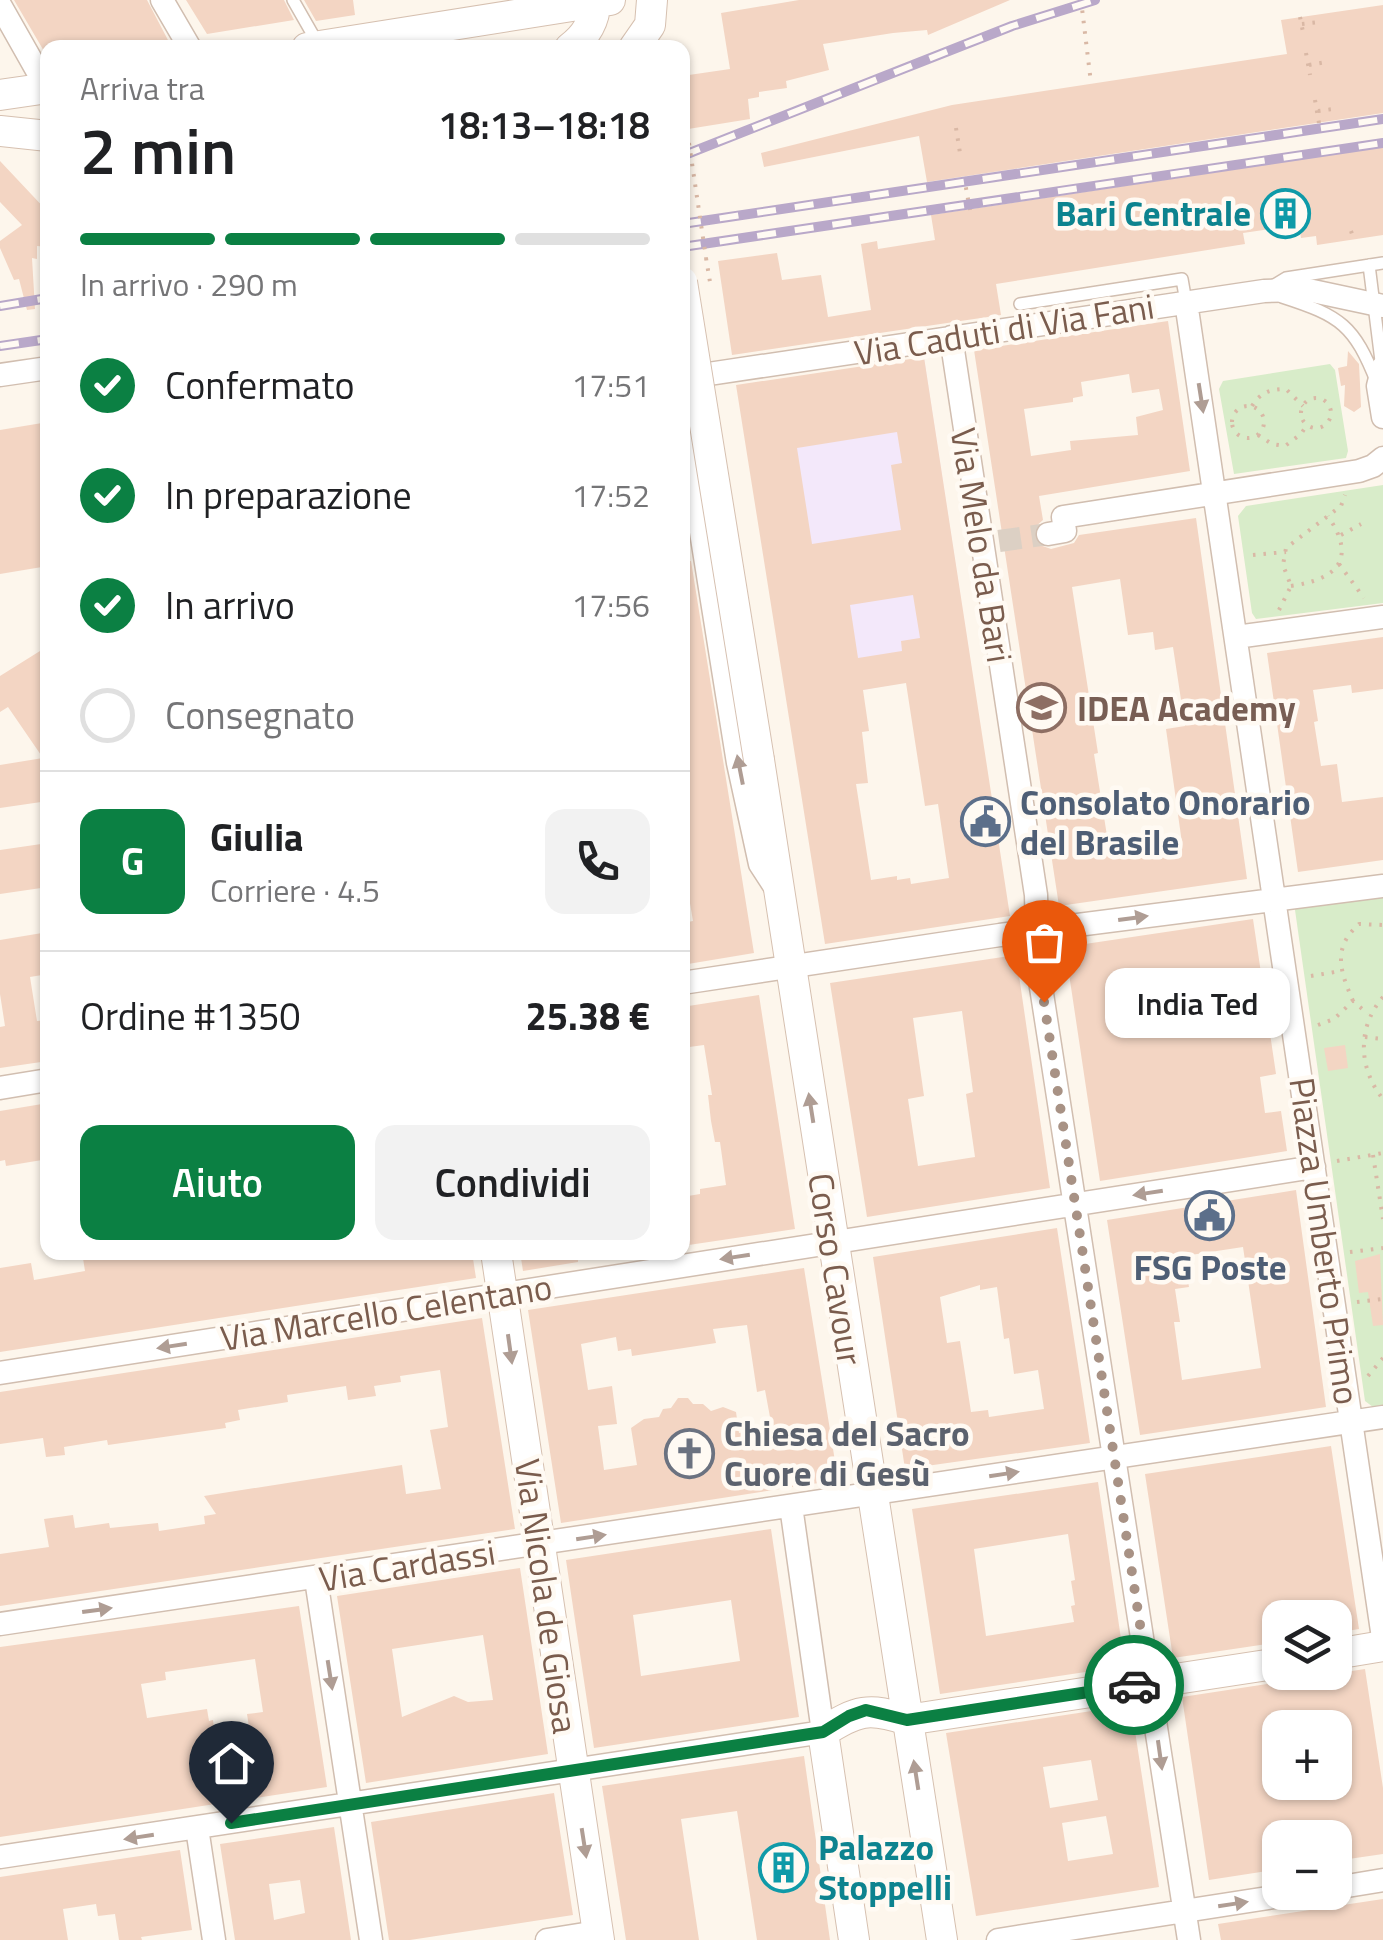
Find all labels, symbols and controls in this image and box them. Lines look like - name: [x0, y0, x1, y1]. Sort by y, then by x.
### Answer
- text: Arriva tra: [80, 64, 205, 112]
- text: 18:13–18:18: [438, 96, 650, 154]
- text: 2 min: [80, 100, 236, 199]
- place label: Bari Centrale: [1055, 186, 1251, 240]
- building icon: Bari Centrale: [1260, 187, 1312, 239]
- text: In arrivo · 290 m: [80, 260, 298, 308]
- street label: Via Caduti di Via Fani: [850, 279, 1158, 379]
- text: Confermato: [165, 356, 355, 414]
- icon: check: [80, 358, 135, 413]
- text: 17:51: [571, 361, 650, 409]
- one-way arrow: [1193, 383, 1209, 414]
- street label: Via Melo da Bari: [937, 424, 1027, 666]
- text: In preparazione: [165, 466, 412, 524]
- icon: check: [80, 468, 135, 523]
- text: 17:52: [571, 471, 650, 519]
- text: In arrivo: [165, 576, 295, 634]
- icon: check: [80, 578, 135, 633]
- text: 17:56: [571, 581, 650, 629]
- place label: IDEA Academy: [1077, 681, 1296, 735]
- school or university icon: IDEA Academy: [1016, 682, 1068, 734]
- text: Consegnato: [165, 686, 355, 744]
- one-way arrow: [731, 754, 747, 785]
- place label: Consolato Onorario del Brasile: [1020, 775, 1311, 869]
- public building icon: Consolato Onorario del Brasile: [959, 796, 1011, 848]
- text: Giulia: [210, 808, 304, 866]
- button: phone: [545, 809, 650, 914]
- text: G: [121, 832, 144, 890]
- text: Corriere · 4.5: [210, 866, 380, 914]
- pin: [1002, 900, 1087, 1003]
- one-way arrow: [1117, 910, 1149, 926]
- icon: bag: [1017, 915, 1072, 970]
- callout: India Ted: [1104, 967, 1289, 1037]
- text: India Ted: [1136, 979, 1259, 1027]
- text: Ordine #1350: [80, 987, 301, 1045]
- text: 25.38 €: [526, 987, 650, 1045]
- street label: Piazza Umberto Primo: [1275, 1074, 1375, 1408]
- one-way arrow: [802, 1092, 818, 1123]
- button: Aiuto: [80, 1125, 355, 1240]
- button: Condividi: [375, 1125, 650, 1240]
- street label: Corso Cavour: [794, 1169, 878, 1369]
- one-way arrow: [1132, 1186, 1164, 1201]
- public building icon: FSG Poste: [1184, 1189, 1236, 1241]
- place label: FSG Poste: [1133, 1240, 1287, 1294]
- one-way arrow: [719, 1250, 751, 1266]
- street label: Via Marcello Celentano: [216, 1259, 556, 1365]
- one-way arrow: [503, 1334, 518, 1365]
- one-way arrow: [156, 1339, 188, 1354]
- place label: Chiesa del Sacro Cuore di Gesù: [724, 1406, 970, 1500]
- church icon: Chiesa del Sacro Cuore di Gesù: [663, 1427, 715, 1479]
- street label: Via Nicola de Giosa: [501, 1455, 593, 1737]
- one-way arrow: [989, 1466, 1020, 1482]
- street label: Via Cardassi: [315, 1524, 499, 1606]
- one-way arrow: [576, 1529, 607, 1544]
- map controls: [1262, 1600, 1352, 1910]
- button: layers: [1262, 1600, 1352, 1690]
- one-way arrow: [81, 1602, 113, 1618]
- courier: [1084, 1635, 1184, 1735]
- icon: car: [1107, 1658, 1162, 1713]
- one-way arrow: [323, 1660, 339, 1692]
- button: +: [1262, 1710, 1352, 1800]
- pin: [189, 1721, 274, 1824]
- icon: home: [204, 1736, 259, 1791]
- one-way arrow: [1153, 1740, 1169, 1772]
- one-way arrow: [908, 1758, 923, 1790]
- place label: Palazzo Stoppelli: [818, 1820, 952, 1914]
- button: −: [1262, 1820, 1352, 1910]
- one-way arrow: [576, 1828, 592, 1860]
- one-way arrow: [122, 1829, 154, 1845]
- building icon: Palazzo Stoppelli: [757, 1841, 809, 1893]
- one-way arrow: [1218, 1896, 1249, 1911]

